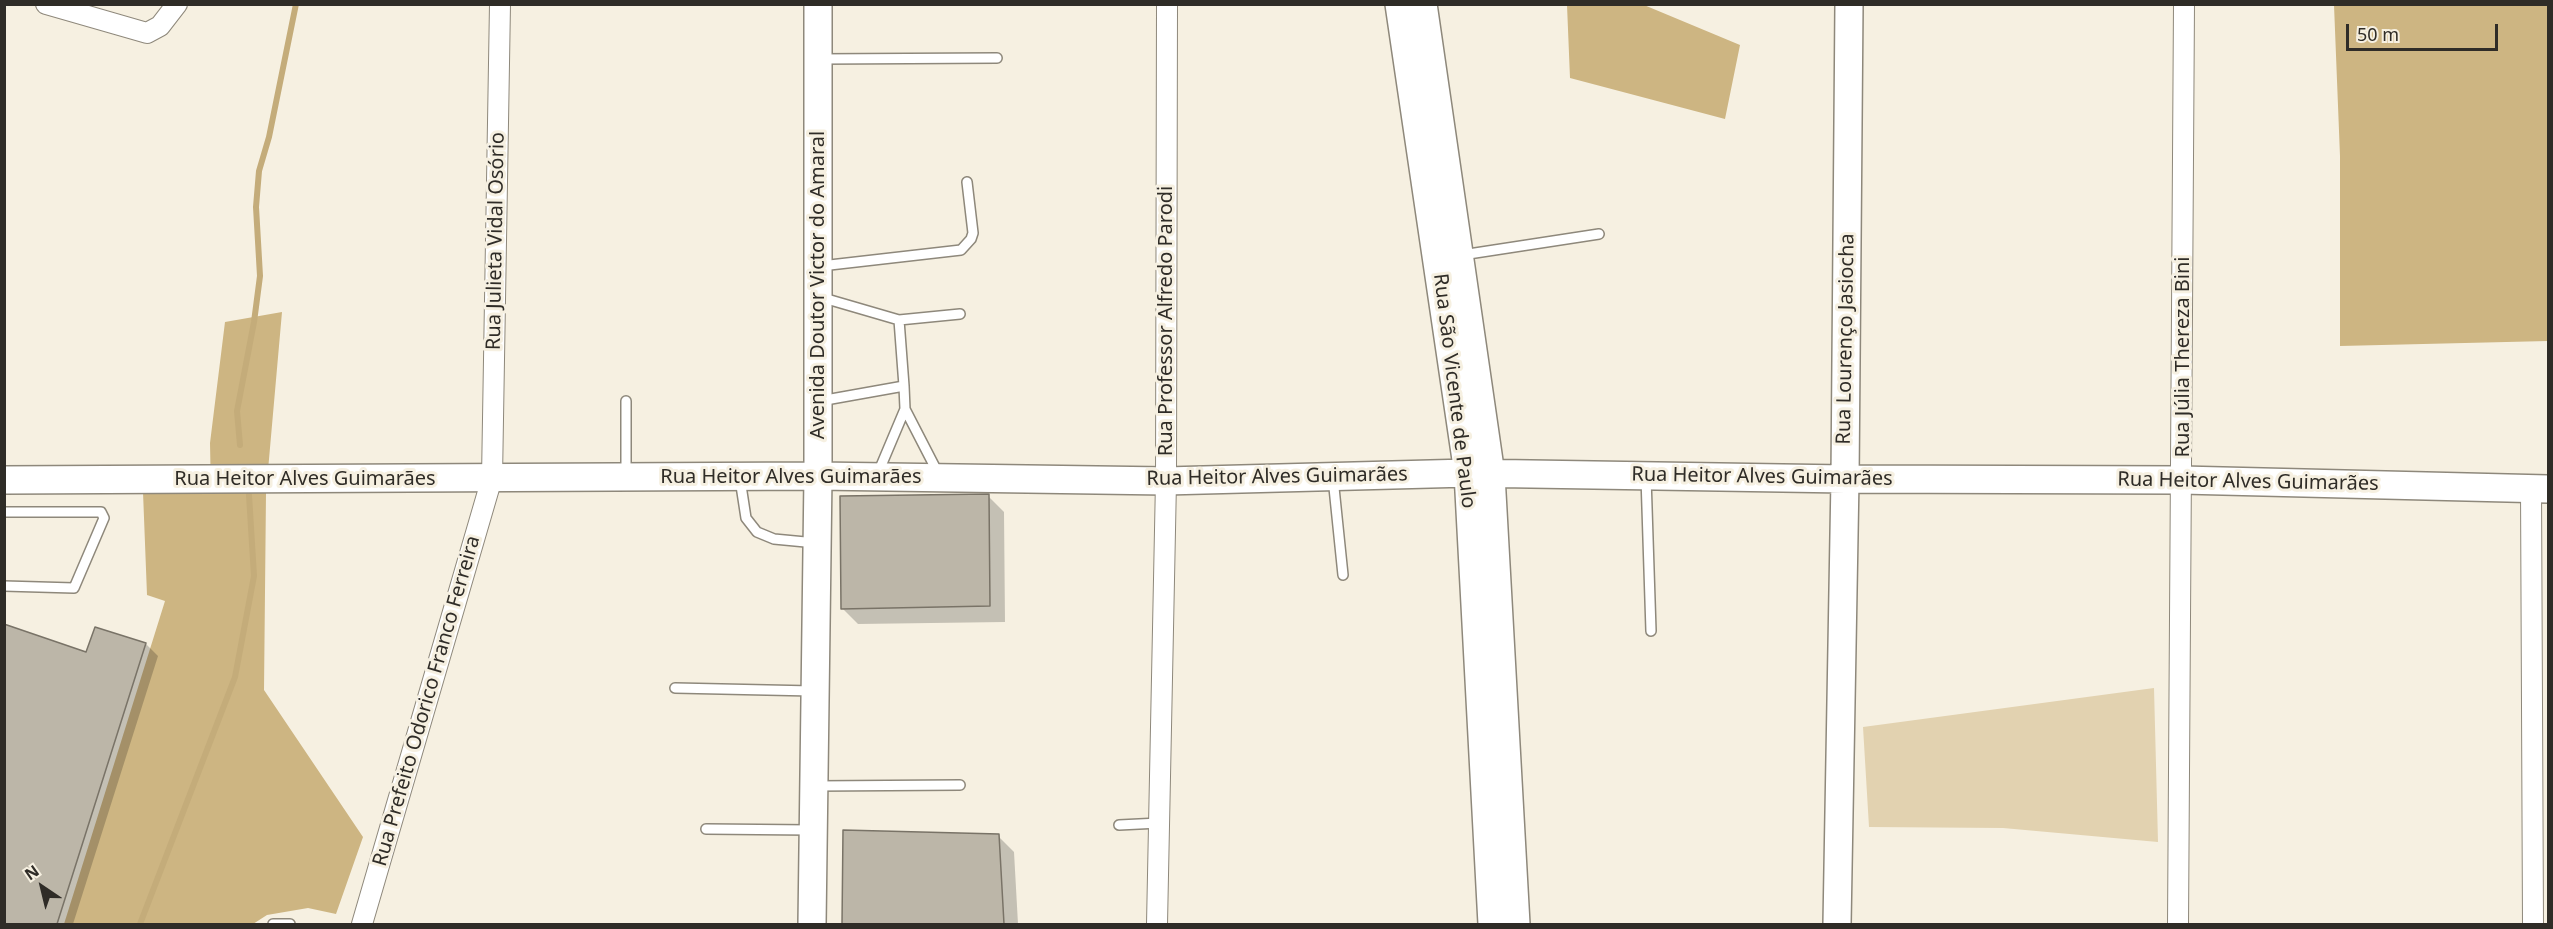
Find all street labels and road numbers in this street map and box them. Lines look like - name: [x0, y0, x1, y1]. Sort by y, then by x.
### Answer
- street label: Avenida Doutor Victor do Amaral: [806, 131, 830, 439]
- street label: Rua Julieta Vidal Osório: [482, 132, 510, 350]
- street label: Rua Professor Alfredo Parodi: [1154, 186, 1178, 456]
- street label: Rua Lourenço Jasiocha: [1832, 233, 1860, 445]
- street label: Rua Júlia Thereza Bini: [2171, 257, 2195, 457]
- street label: Rua São Vicente de Paulo: [1428, 272, 1480, 510]
- street label: Rua Heitor Alves Guimarães: [1146, 463, 1408, 491]
- street label: Rua Heitor Alves Guimarães: [1631, 463, 1893, 491]
- street label: Rua Heitor Alves Guimarães: [660, 465, 922, 489]
- street label: Rua Heitor Alves Guimarães: [174, 467, 436, 491]
- street label: Rua Heitor Alves Guimarães: [2117, 468, 2379, 496]
- street label: Rua Prefeito Odorico Franco Ferreira: [368, 533, 486, 869]

